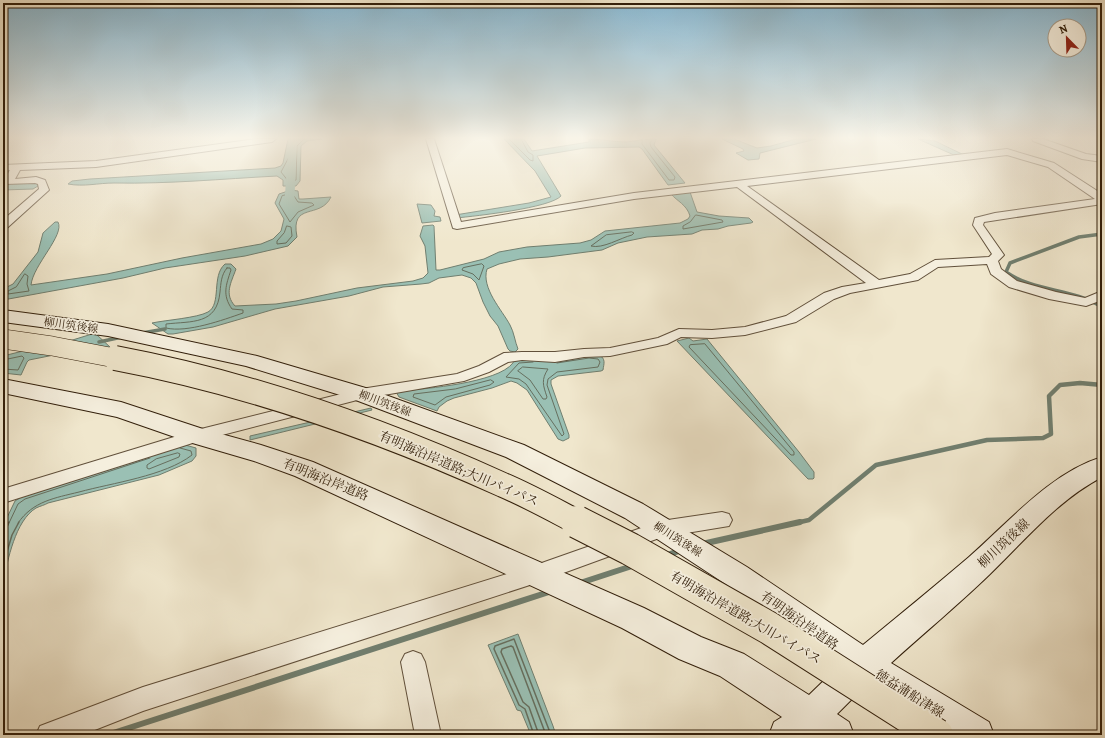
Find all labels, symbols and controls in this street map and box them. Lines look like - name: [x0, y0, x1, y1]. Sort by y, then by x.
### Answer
- north arrow: [1047, 18, 1087, 58]
- text: N: [1057, 21, 1070, 38]
- street label: 柳川筑後線: [43, 314, 99, 337]
- street label: 柳川筑後線: [356, 387, 413, 420]
- street label: 有明海沿岸道路;大川バイパス: [376, 427, 541, 510]
- street label: 有明海沿岸道路: [280, 455, 371, 504]
- street label: 柳川筑後線: [974, 515, 1033, 572]
- street label: 柳川筑後線: [650, 518, 705, 560]
- street label: 有明海沿岸道路;大川バイパス: [668, 567, 824, 667]
- street label: 有明海沿岸道路: [758, 588, 842, 652]
- street label: 徳益蒲船津線: [872, 666, 947, 721]

